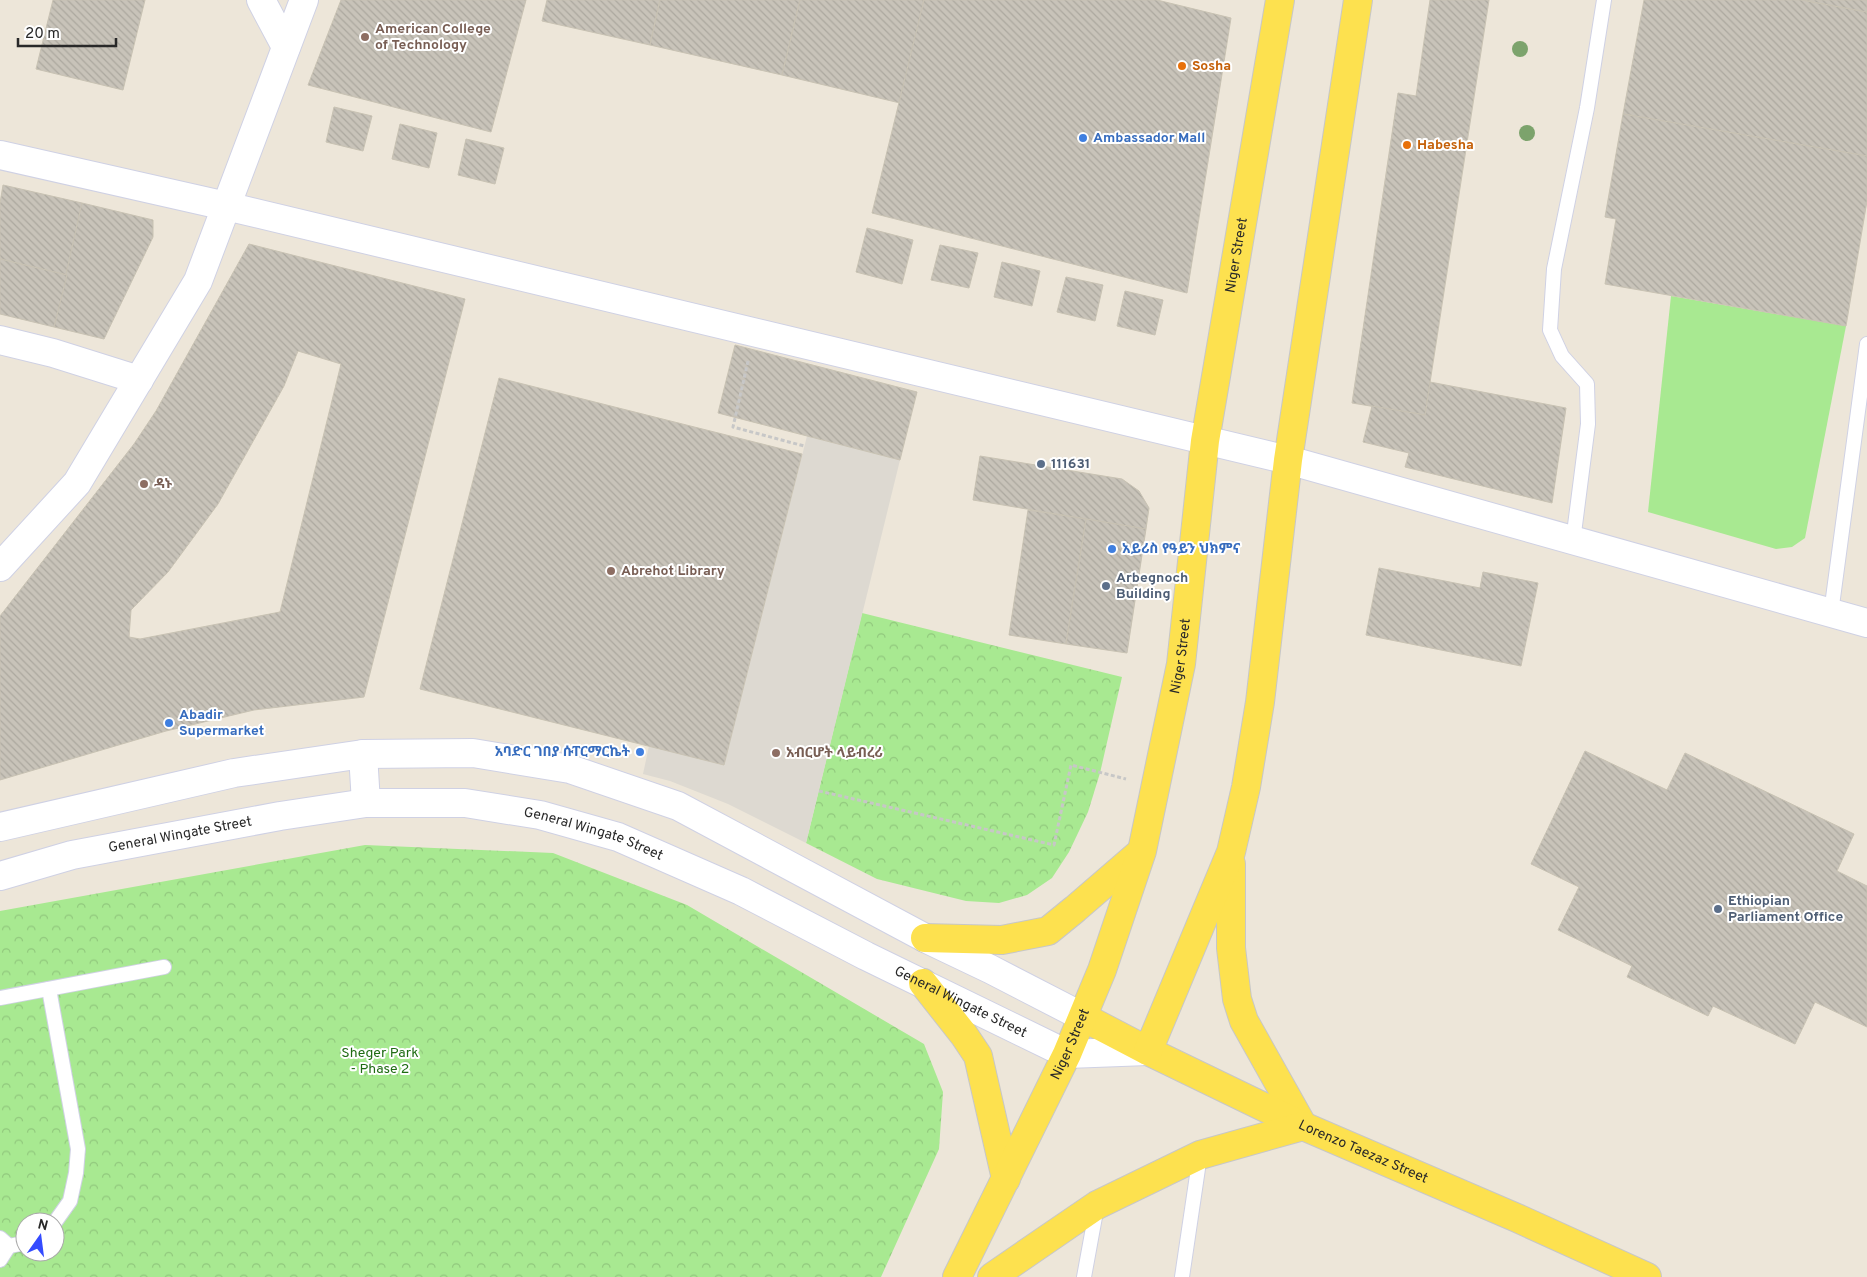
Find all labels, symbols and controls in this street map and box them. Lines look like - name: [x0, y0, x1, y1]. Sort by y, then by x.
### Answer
- scale bar: [18, 15, 115, 47]
- place label: American College of Technology: [375, 21, 491, 54]
- text: 20 m: [25, 25, 60, 44]
- marker: American College of Technology: [359, 31, 371, 43]
- place label: Sosha: [1192, 58, 1231, 75]
- marker: Sosha: [1176, 60, 1188, 72]
- place label: Ambassador Mall: [1093, 130, 1205, 147]
- marker: Ambassador Mall: [1077, 132, 1089, 144]
- place label: Habesha: [1417, 137, 1474, 154]
- marker: Habesha: [1401, 139, 1413, 151]
- street label: Niger Street: [1222, 216, 1251, 294]
- place label: 111631: [1051, 456, 1090, 473]
- marker: 111631: [1035, 458, 1047, 470]
- place label: ዳኑ: [154, 476, 172, 493]
- marker: ዳኑ: [138, 478, 150, 490]
- place label: አይሪስ የዓይን ህክምና: [1122, 541, 1241, 558]
- marker: አይሪስ የዓይን ህክምና: [1106, 543, 1118, 555]
- place label: Abrehot Library: [621, 563, 725, 580]
- marker: Abrehot Library: [605, 565, 617, 577]
- place label: Arbegnoch Building: [1116, 570, 1188, 603]
- marker: Arbegnoch Building: [1100, 580, 1112, 592]
- street label: Niger Street: [1166, 617, 1194, 695]
- place label: Abadir Supermarket: [179, 707, 264, 740]
- marker: Abadir Supermarket: [163, 717, 175, 729]
- place label: አባድር ገበያ ሱፐርማርኬት: [495, 744, 630, 761]
- place label: አብርሆት ላይብረሪ: [786, 745, 883, 762]
- marker: አባድር ገበያ ሱፐርማርኬት: [634, 746, 646, 758]
- marker: አብርሆት ላይብረሪ: [770, 747, 782, 759]
- street label: General Wingate Street: [523, 804, 666, 864]
- street label: General Wingate Street: [107, 813, 253, 856]
- place label: Ethiopian Parliament Office: [1728, 893, 1843, 926]
- marker: Ethiopian Parliament Office: [1712, 903, 1724, 915]
- street label: General Wingate Street: [891, 963, 1030, 1042]
- street label: Niger Street: [1047, 1006, 1094, 1083]
- park label: Sheger Park - Phase 2: [341, 1045, 419, 1078]
- street label: Lorenzo Taezaz Street: [1295, 1116, 1431, 1187]
- north arrow: [15, 1212, 65, 1262]
- text: N: [36, 1216, 50, 1235]

